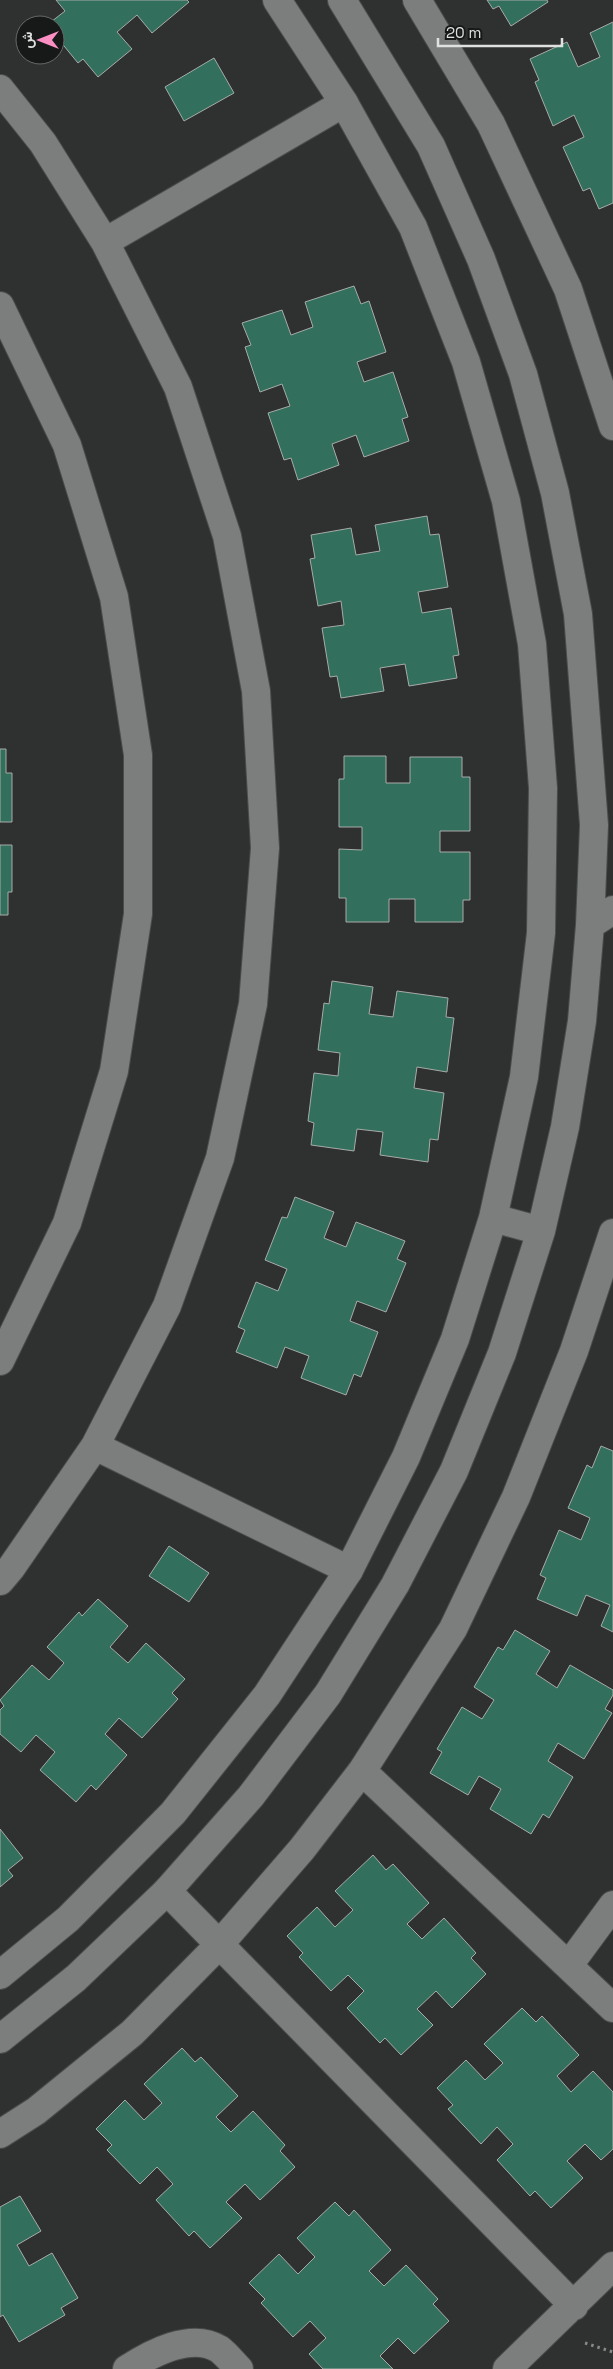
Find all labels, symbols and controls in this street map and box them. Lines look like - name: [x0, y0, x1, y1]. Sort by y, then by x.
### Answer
- north arrow: [15, 15, 65, 65]
- scale bar: [438, 15, 562, 47]
- text: 20 m: [446, 23, 481, 42]
- text: ش: [18, 31, 36, 48]

